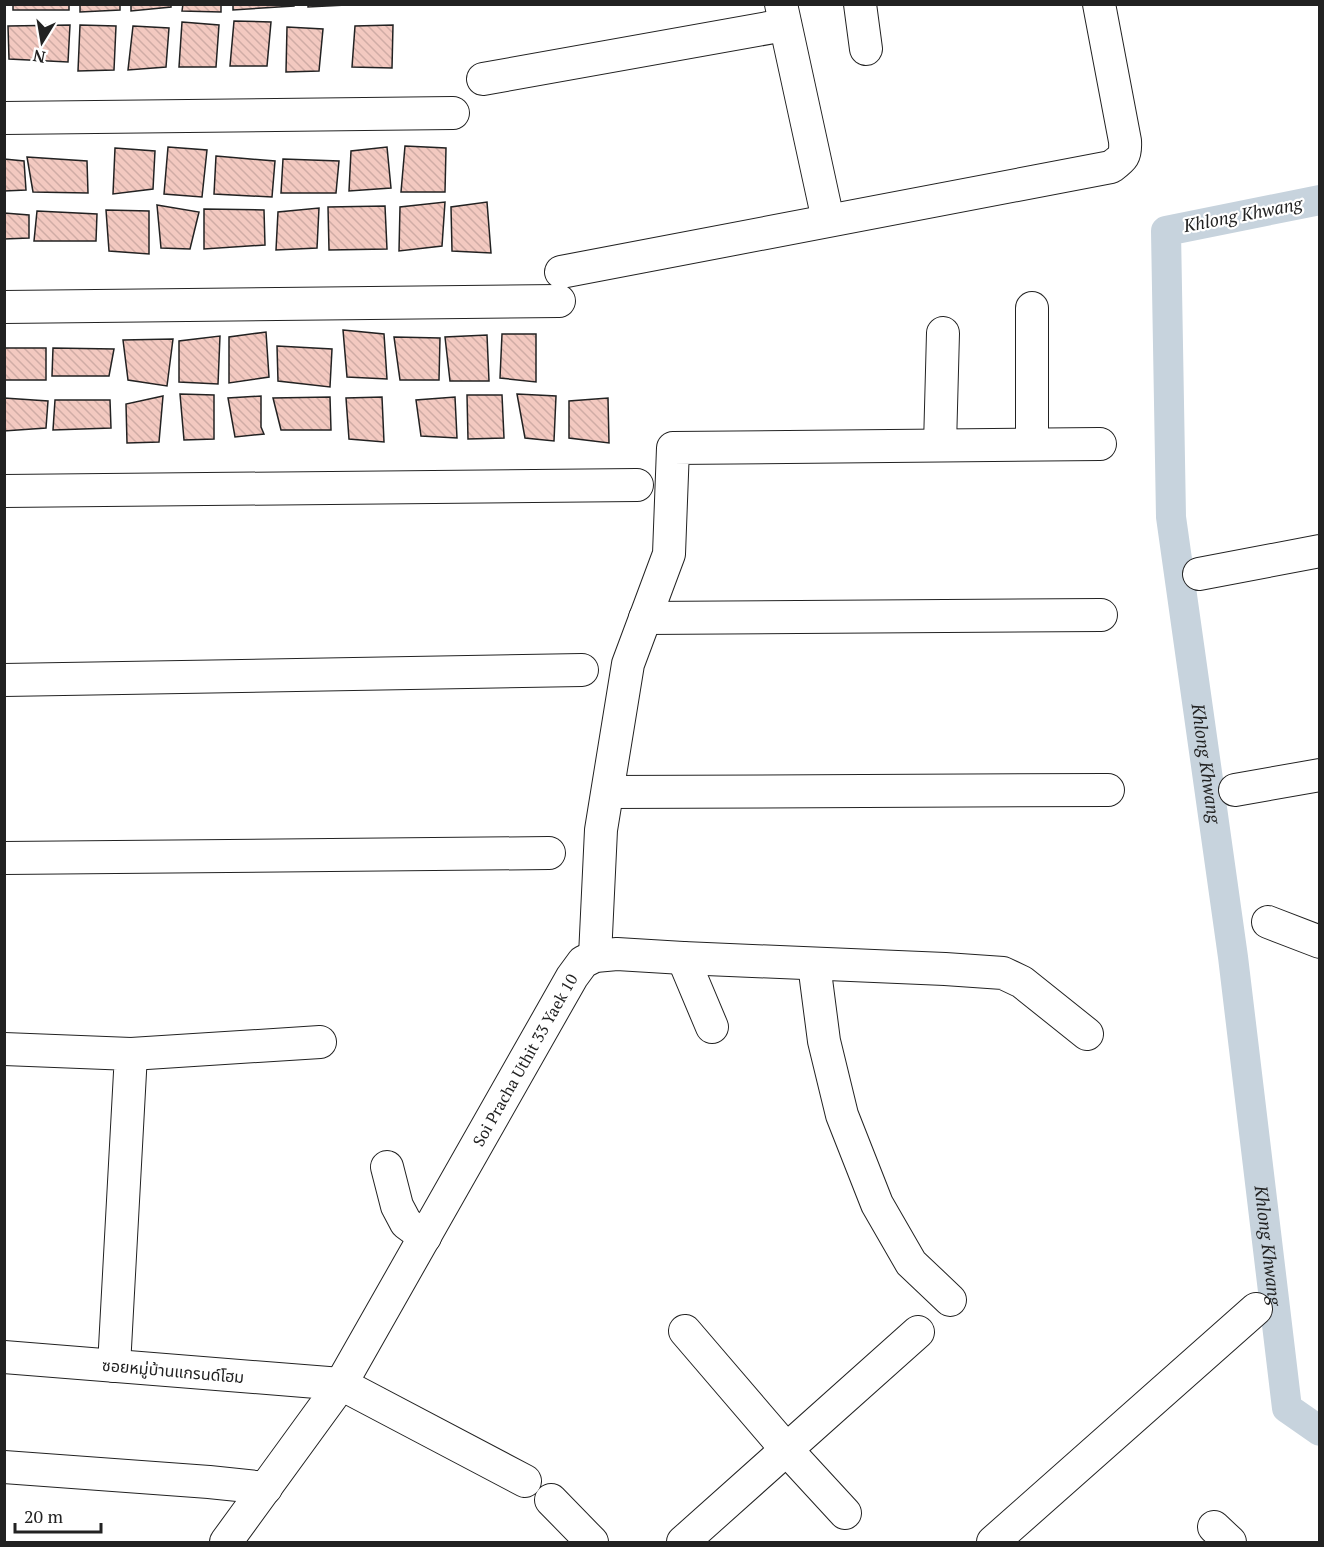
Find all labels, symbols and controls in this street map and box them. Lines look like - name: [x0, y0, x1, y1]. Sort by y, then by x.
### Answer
- north arrow: [12, 12, 72, 72]
- text: N: [31, 45, 47, 69]
- water label: Khlong Khwang: [1180, 191, 1305, 237]
- water label: Khlong Khwang: [1186, 701, 1227, 826]
- street label: Soi Pracha Uthit 33 Yaek 10: [467, 970, 583, 1150]
- water label: Khlong Khwang: [1249, 1183, 1288, 1308]
- street label: ซอยหมู่บ้านแกรนด์โฮม: [101, 1354, 245, 1388]
- scale bar: [15, 1496, 100, 1534]
- text: 20 m: [24, 1504, 64, 1528]

